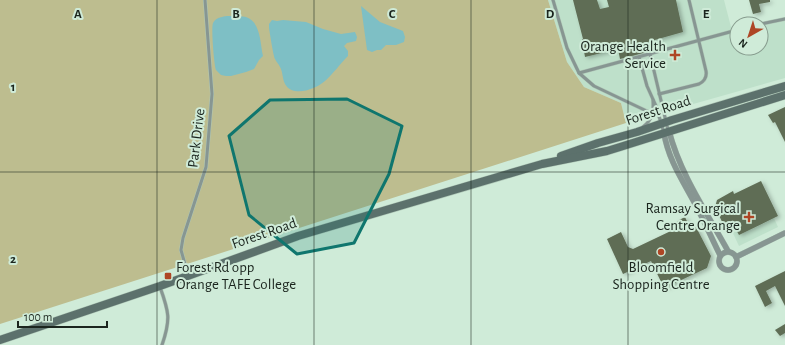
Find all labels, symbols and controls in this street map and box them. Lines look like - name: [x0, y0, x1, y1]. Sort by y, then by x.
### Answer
- text: A: [74, 8, 82, 21]
- text: B: [232, 8, 240, 21]
- text: C: [389, 8, 396, 21]
- text: D: [546, 8, 555, 21]
- text: E: [703, 8, 710, 21]
- north arrow: [729, 16, 769, 56]
- text: N: [737, 37, 749, 50]
- place label: Orange Health Service: [580, 39, 666, 71]
- marker: Orange Health Service: [669, 49, 681, 61]
- text: 1: [11, 81, 15, 94]
- street label: Forest Road: [624, 93, 693, 128]
- street label: Park Drive: [185, 108, 208, 169]
- place label: Ramsay Surgical Centre Orange: [645, 201, 740, 233]
- marker: Ramsay Surgical Centre Orange: [743, 211, 755, 223]
- street label: Forest Road: [230, 215, 299, 252]
- marker: Bloomfield Shopping Centre: [656, 247, 666, 257]
- text: 2: [10, 253, 16, 266]
- place label: Forest Rd opp Orange TAFE College: [176, 260, 296, 292]
- place label: Bloomfield Shopping Centre: [612, 260, 710, 292]
- marker: Forest Rd opp Orange TAFE College: [163, 271, 173, 281]
- scale bar: [18, 303, 107, 329]
- text: 100 m: [24, 311, 52, 323]

